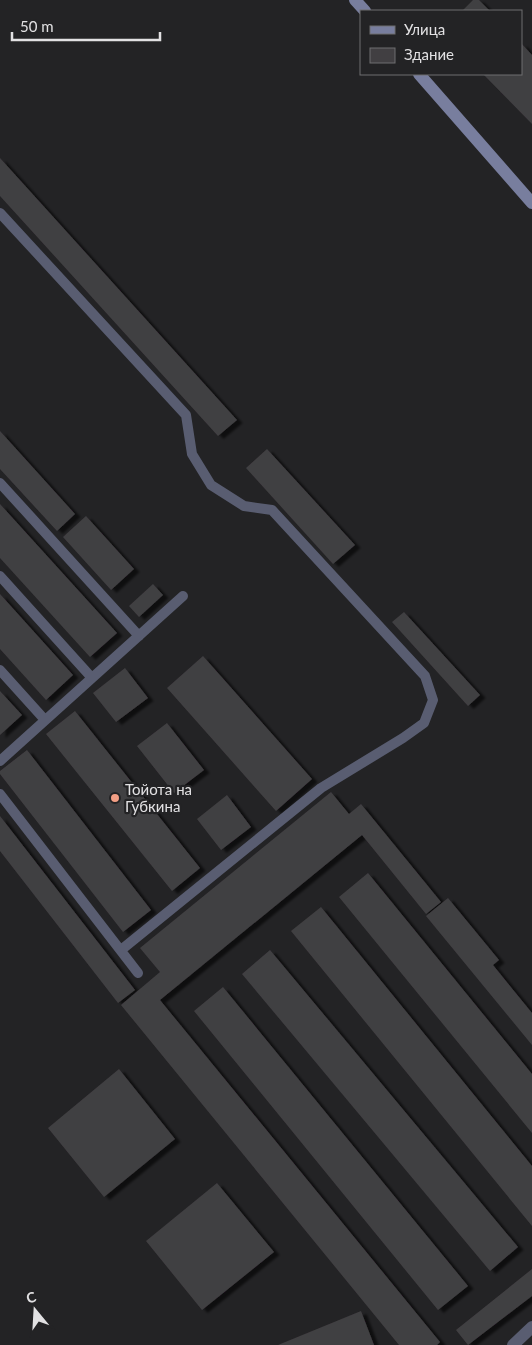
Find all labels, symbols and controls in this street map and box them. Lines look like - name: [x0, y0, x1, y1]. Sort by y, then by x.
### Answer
- scale bar: [12, 10, 160, 42]
- legend: [360, 10, 522, 75]
- text: 50 m: [20, 17, 54, 35]
- text: Улица: [404, 20, 445, 38]
- text: Здание: [404, 45, 454, 63]
- place label: Тойота на Губкина: [125, 780, 192, 815]
- marker: Тойота на Губкина: [109, 792, 121, 804]
- north arrow: [10, 1285, 60, 1335]
- text: С: [24, 1287, 39, 1307]

